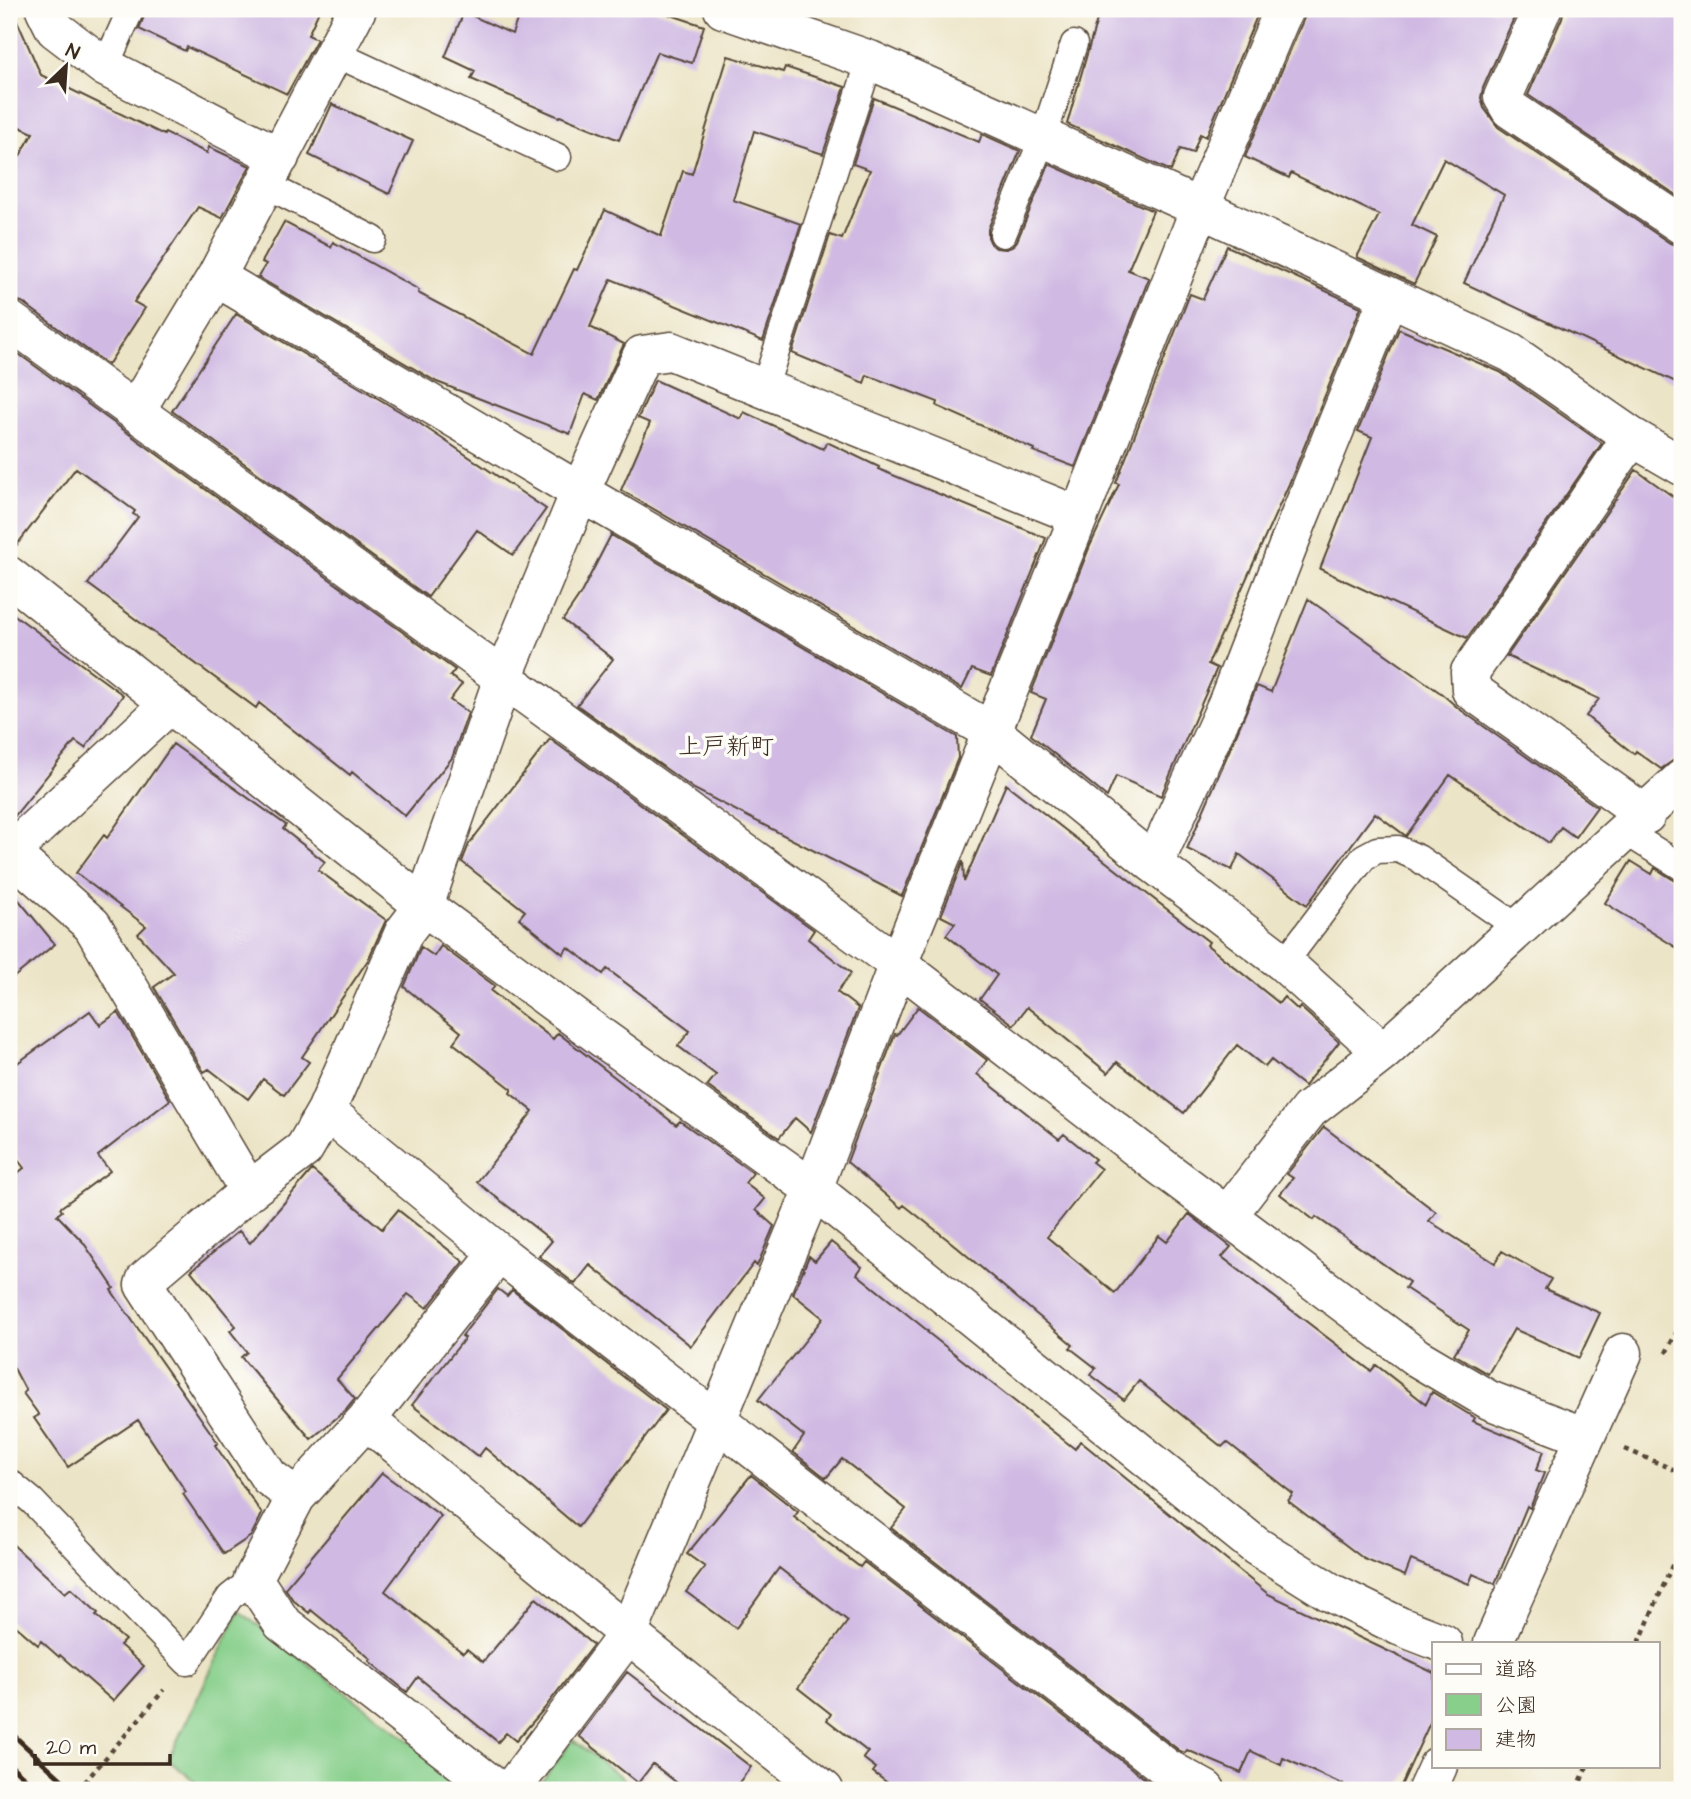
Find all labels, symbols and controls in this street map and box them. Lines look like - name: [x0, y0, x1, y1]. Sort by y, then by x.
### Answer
- north arrow: [32, 32, 102, 102]
- text: N: [61, 37, 84, 67]
- district label: 上戸新町: [678, 730, 774, 764]
- legend: [1432, 1642, 1660, 1768]
- text: 道路: [1495, 1655, 1537, 1684]
- text: 公園: [1495, 1691, 1537, 1720]
- scale bar: [35, 1722, 170, 1766]
- text: 建物: [1495, 1725, 1537, 1754]
- text: 20 m: [46, 1733, 97, 1762]

